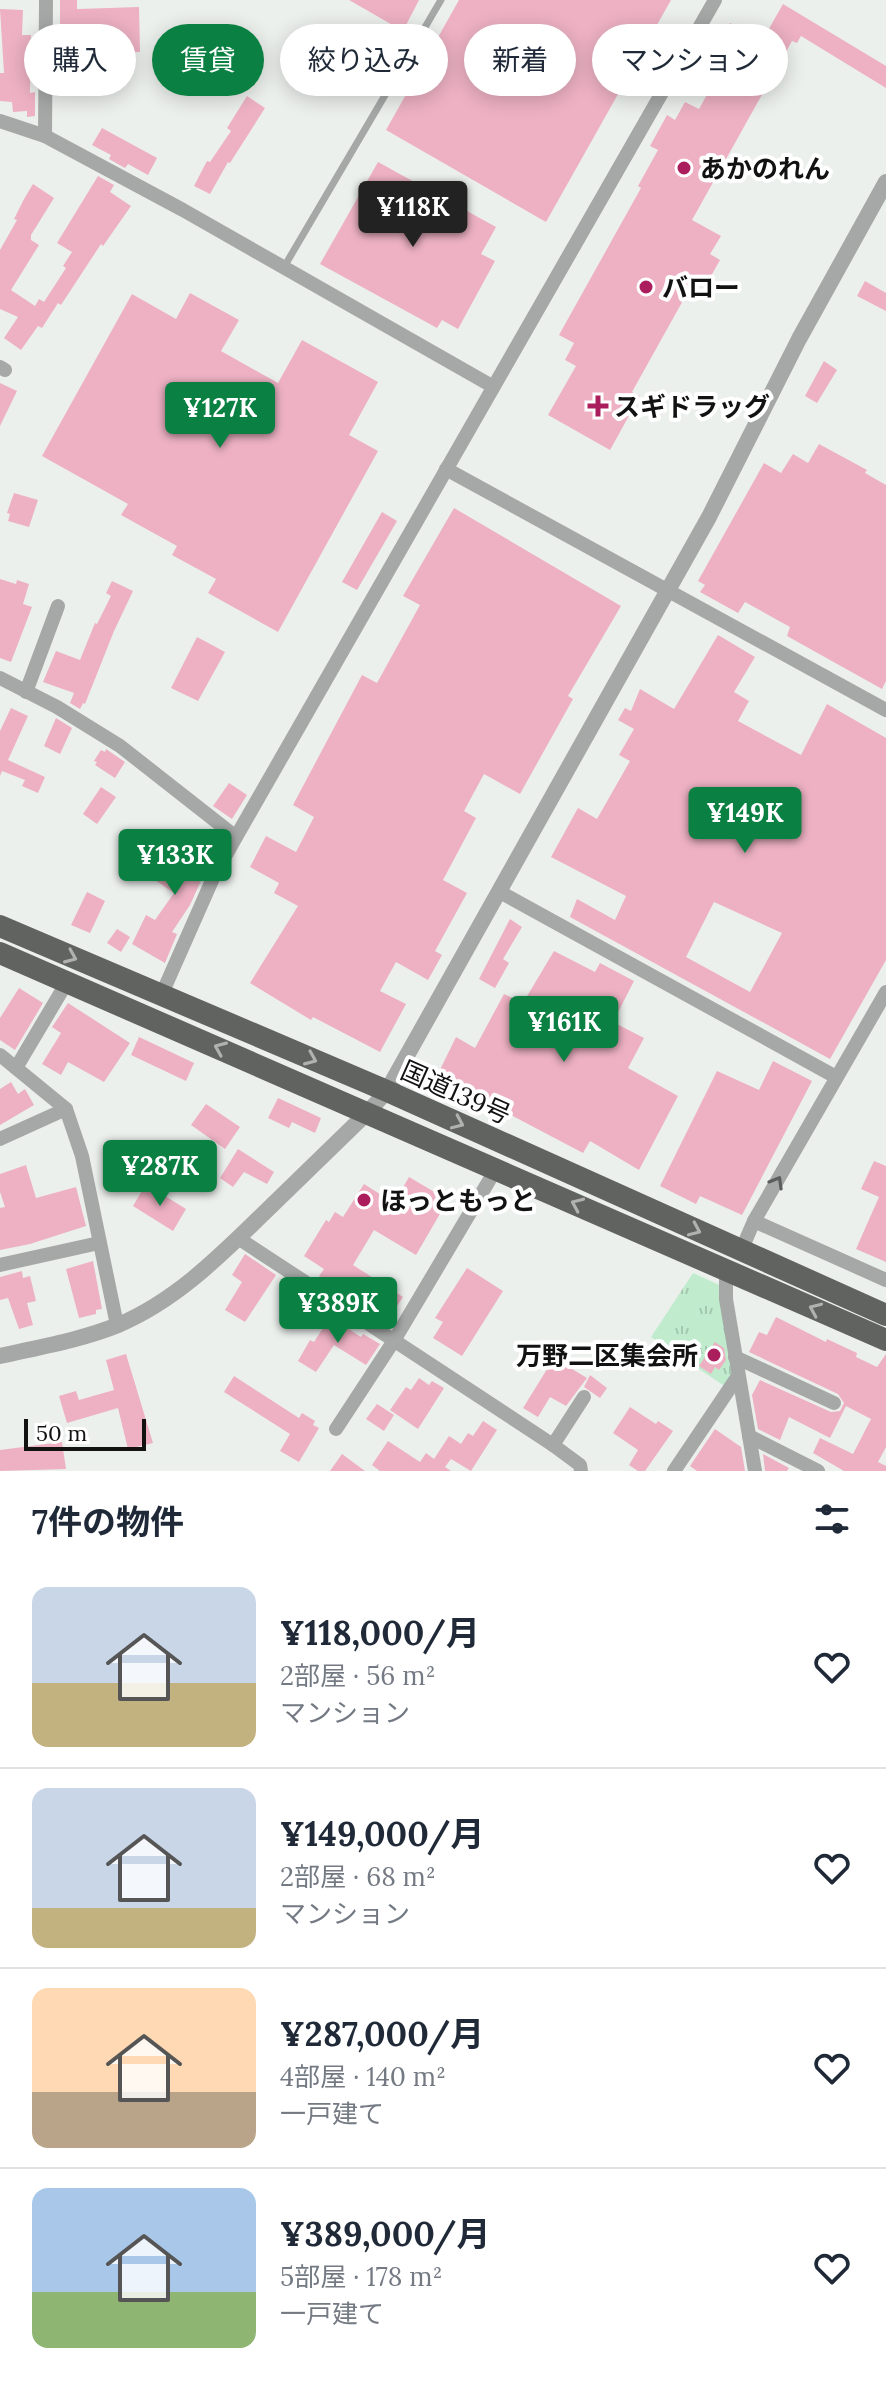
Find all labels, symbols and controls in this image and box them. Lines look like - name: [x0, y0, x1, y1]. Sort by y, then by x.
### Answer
- chip: 購入: [24, 24, 136, 96]
- chip: 賃貸: [152, 24, 264, 96]
- chip: 絞り込み: [280, 24, 448, 96]
- chip: 新着: [464, 24, 576, 96]
- chip: マンション: [592, 24, 788, 96]
- place label: あかのれん: [700, 152, 830, 185]
- marker: あかのれん: [675, 159, 693, 177]
- pin: ¥118K: [357, 181, 469, 249]
- text: ¥118K: [376, 190, 450, 223]
- place label: バロー: [662, 271, 740, 304]
- marker: バロー: [637, 278, 655, 296]
- pin: ¥127K: [164, 382, 276, 450]
- place label: スギドラッグ: [614, 390, 770, 423]
- text: ¥127K: [183, 391, 257, 424]
- marker: スギドラッグ: [589, 397, 607, 415]
- pin: ¥149K: [689, 787, 801, 855]
- text: ¥149K: [706, 796, 784, 829]
- pin: ¥133K: [119, 829, 231, 897]
- text: ¥133K: [137, 838, 213, 871]
- one-way arrow: [63, 948, 78, 964]
- pin: ¥161K: [508, 996, 620, 1064]
- text: ¥161K: [527, 1005, 601, 1038]
- one-way arrow: [213, 1042, 228, 1058]
- one-way arrow: [302, 1050, 317, 1066]
- street label: 国道139号: [396, 1053, 516, 1131]
- one-way arrow: [449, 1114, 464, 1130]
- pin: ¥287K: [104, 1140, 216, 1208]
- text: ¥287K: [121, 1149, 199, 1182]
- one-way arrow: [767, 1176, 783, 1190]
- place label: ほっともっと: [380, 1184, 536, 1217]
- marker: ほっともっと: [355, 1191, 373, 1209]
- one-way arrow: [570, 1198, 585, 1214]
- one-way arrow: [687, 1220, 701, 1236]
- pin: ¥389K: [282, 1277, 394, 1345]
- text: ¥389K: [297, 1286, 379, 1319]
- one-way arrow: [808, 1302, 823, 1318]
- place label: 万野二区集会所: [516, 1339, 698, 1372]
- marker: 万野二区集会所: [705, 1346, 723, 1364]
- scale bar: [24, 1415, 146, 1451]
- text: 50 m: [36, 1419, 87, 1447]
- icon: filters: [810, 1497, 854, 1541]
- text: 7件の物件: [32, 1500, 184, 1543]
- text: ¥118,000/月: [280, 1611, 480, 1654]
- icon: home: [96, 1619, 192, 1715]
- icon: heart: [810, 1645, 854, 1689]
- text: 2部屋 · 56 m²: [280, 1659, 435, 1692]
- text: マンション: [280, 1696, 410, 1729]
- text: ¥149,000/月: [280, 1812, 484, 1855]
- icon: home: [96, 1820, 192, 1916]
- icon: heart: [810, 1846, 854, 1890]
- text: 2部屋 · 68 m²: [280, 1860, 436, 1893]
- text: マンション: [280, 1897, 410, 1930]
- text: ¥287,000/月: [280, 2012, 484, 2055]
- icon: home: [96, 2020, 192, 2116]
- icon: heart: [810, 2046, 854, 2090]
- text: 4部屋 · 140 m²: [280, 2060, 446, 2093]
- text: 一戸建て: [280, 2097, 384, 2130]
- text: ¥389,000/月: [280, 2212, 491, 2255]
- icon: home: [96, 2220, 192, 2316]
- icon: heart: [810, 2246, 854, 2290]
- text: 5部屋 · 178 m²: [280, 2260, 443, 2293]
- text: 一戸建て: [280, 2297, 384, 2330]

